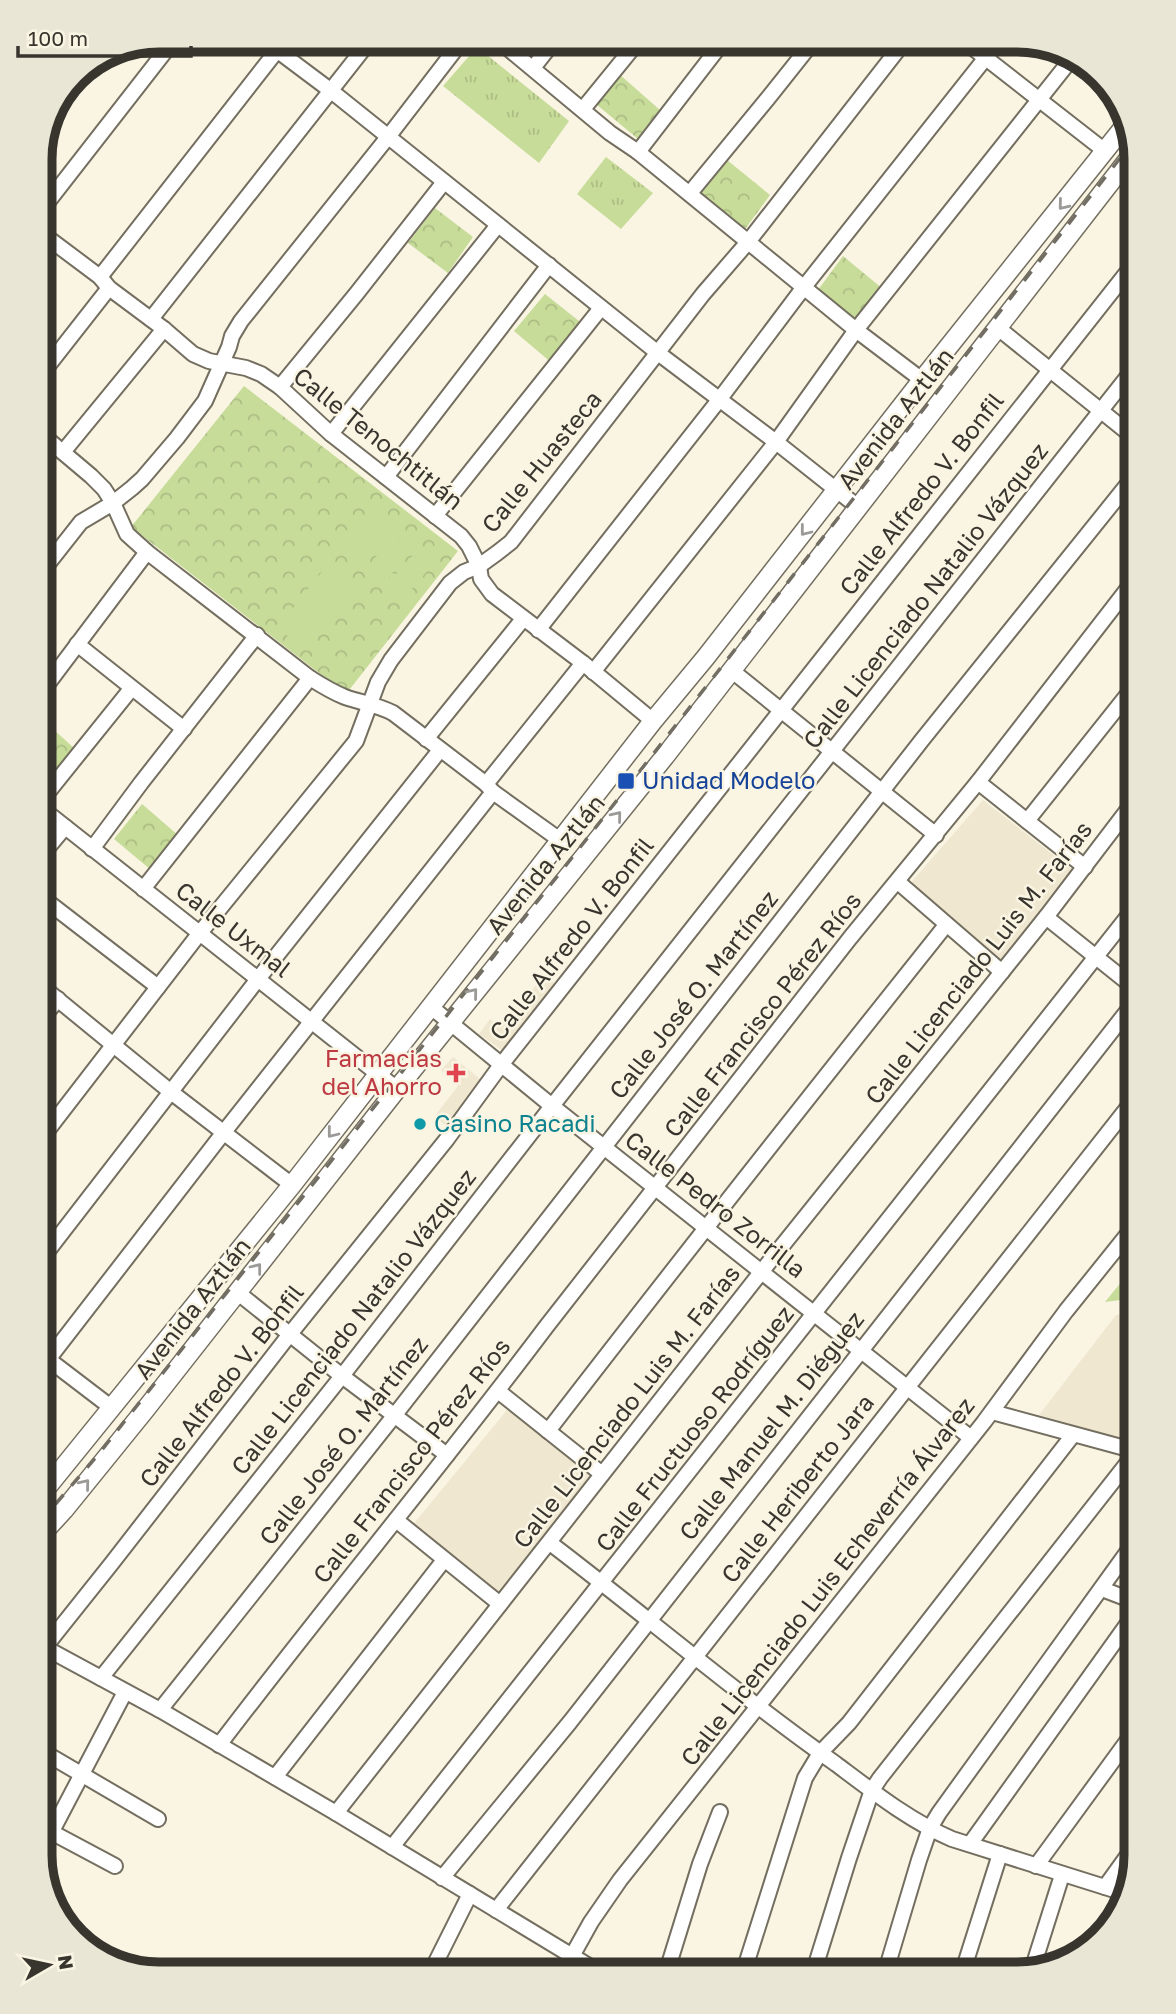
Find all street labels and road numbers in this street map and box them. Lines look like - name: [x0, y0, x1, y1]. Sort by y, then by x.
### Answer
- street label: Avenida Aztlán: [831, 342, 959, 495]
- street label: Calle Tenochtitlán: [288, 361, 470, 515]
- street label: Calle Huasteca: [475, 384, 607, 538]
- street label: Calle Alfredo V. Bonfil: [833, 386, 1009, 600]
- street label: Calle Licenciado Natalio Vázquez: [796, 436, 1053, 754]
- street label: Avenida Aztlán: [480, 788, 610, 940]
- street label: Calle Licenciado Luis M. Farías: [858, 815, 1097, 1109]
- street label: Calle Alfredo V. Bonfil: [483, 831, 659, 1045]
- street label: Calle Uxmal: [171, 875, 297, 983]
- street label: Calle José O. Martínez: [602, 884, 783, 1104]
- street label: Calle Francisco Pérez Ríos: [657, 886, 866, 1142]
- street label: Calle Pedro Zorrilla: [620, 1124, 812, 1283]
- street label: Calle Licenciado Natalio Vázquez: [224, 1162, 481, 1480]
- street label: Avenida Aztlán: [128, 1232, 256, 1385]
- street label: Calle Licenciado Luis M. Farías: [506, 1259, 745, 1553]
- street label: Calle Alfredo V. Bonfil: [133, 1278, 309, 1492]
- street label: Calle Fructuoso Rodríguez: [589, 1299, 799, 1557]
- street label: Calle Manuel M. Diéguez: [672, 1305, 869, 1545]
- street label: Calle José O. Martínez: [252, 1330, 433, 1550]
- street label: Calle Francisco Pérez Ríos: [306, 1332, 515, 1588]
- street label: Calle Heriberto Jara: [714, 1388, 879, 1588]
- street label: Calle Licenciado Luis Echeverría Álvarez: [674, 1391, 980, 1771]

